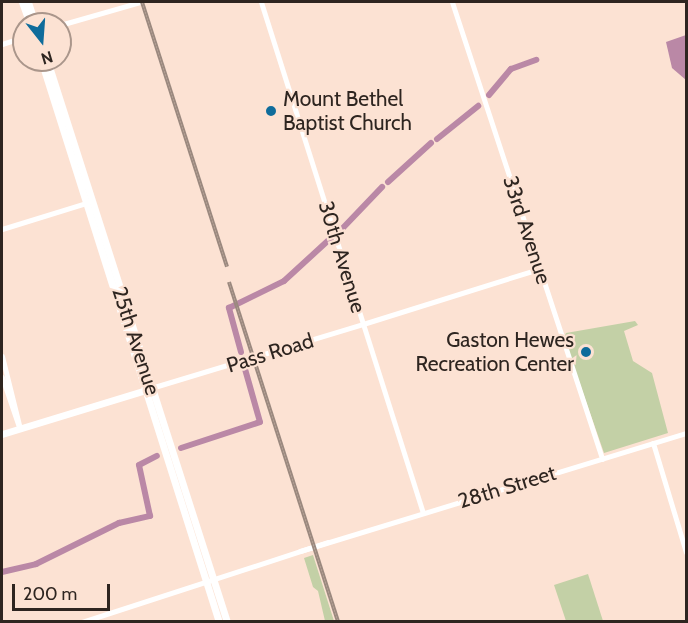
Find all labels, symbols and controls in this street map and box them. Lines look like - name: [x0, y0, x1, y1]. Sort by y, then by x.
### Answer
- north arrow: [12, 12, 72, 72]
- text: N: [39, 47, 55, 69]
- place label: Mount Bethel Baptist Church: [283, 86, 412, 136]
- marker: Mount Bethel Baptist Church: [264, 104, 278, 118]
- street label: 33rd Avenue: [498, 173, 556, 287]
- street label: 30th Avenue: [313, 198, 371, 316]
- street label: 25th Avenue: [107, 284, 165, 398]
- place label: Gaston Hewes Recreation Center: [416, 327, 574, 377]
- street label: Pass Road: [224, 328, 316, 378]
- marker: Gaston Hewes Recreation Center: [579, 345, 593, 359]
- street label: 28th Street: [455, 460, 559, 514]
- scale bar: [15, 572, 112, 610]
- text: 200 m: [23, 583, 77, 605]

